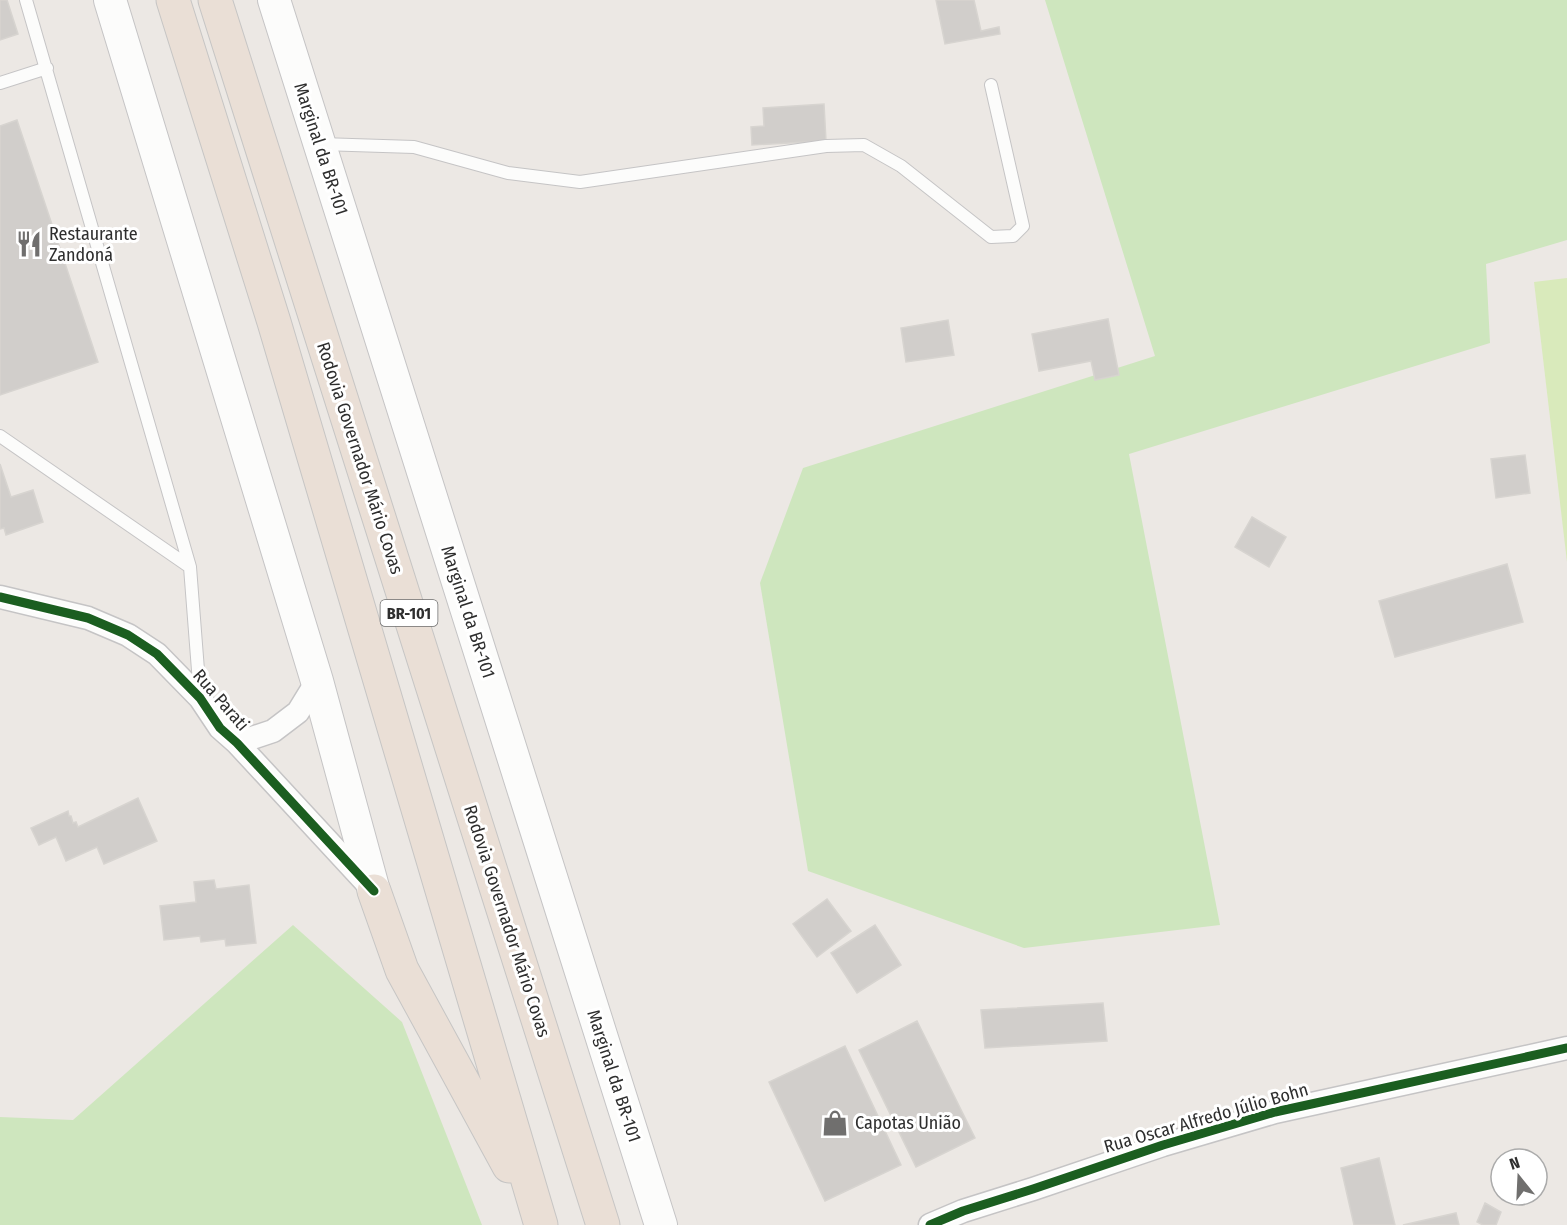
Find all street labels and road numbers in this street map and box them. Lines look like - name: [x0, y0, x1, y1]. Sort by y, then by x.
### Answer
- street label: Marginal da BR-101: [289, 80, 353, 218]
- street label: Rodovia Governador Mário Covas: [312, 339, 408, 577]
- street label: Marginal da BR-101: [436, 543, 500, 681]
- road number: BR-101: [380, 600, 438, 626]
- street label: Rua Parati: [188, 665, 254, 735]
- street label: Rodovia Governador Mário Covas: [459, 802, 555, 1040]
- street label: Marginal da BR-101: [582, 1007, 646, 1145]
- street label: Rua Oscar Alfredo Júlio Bohn: [1101, 1078, 1311, 1158]

